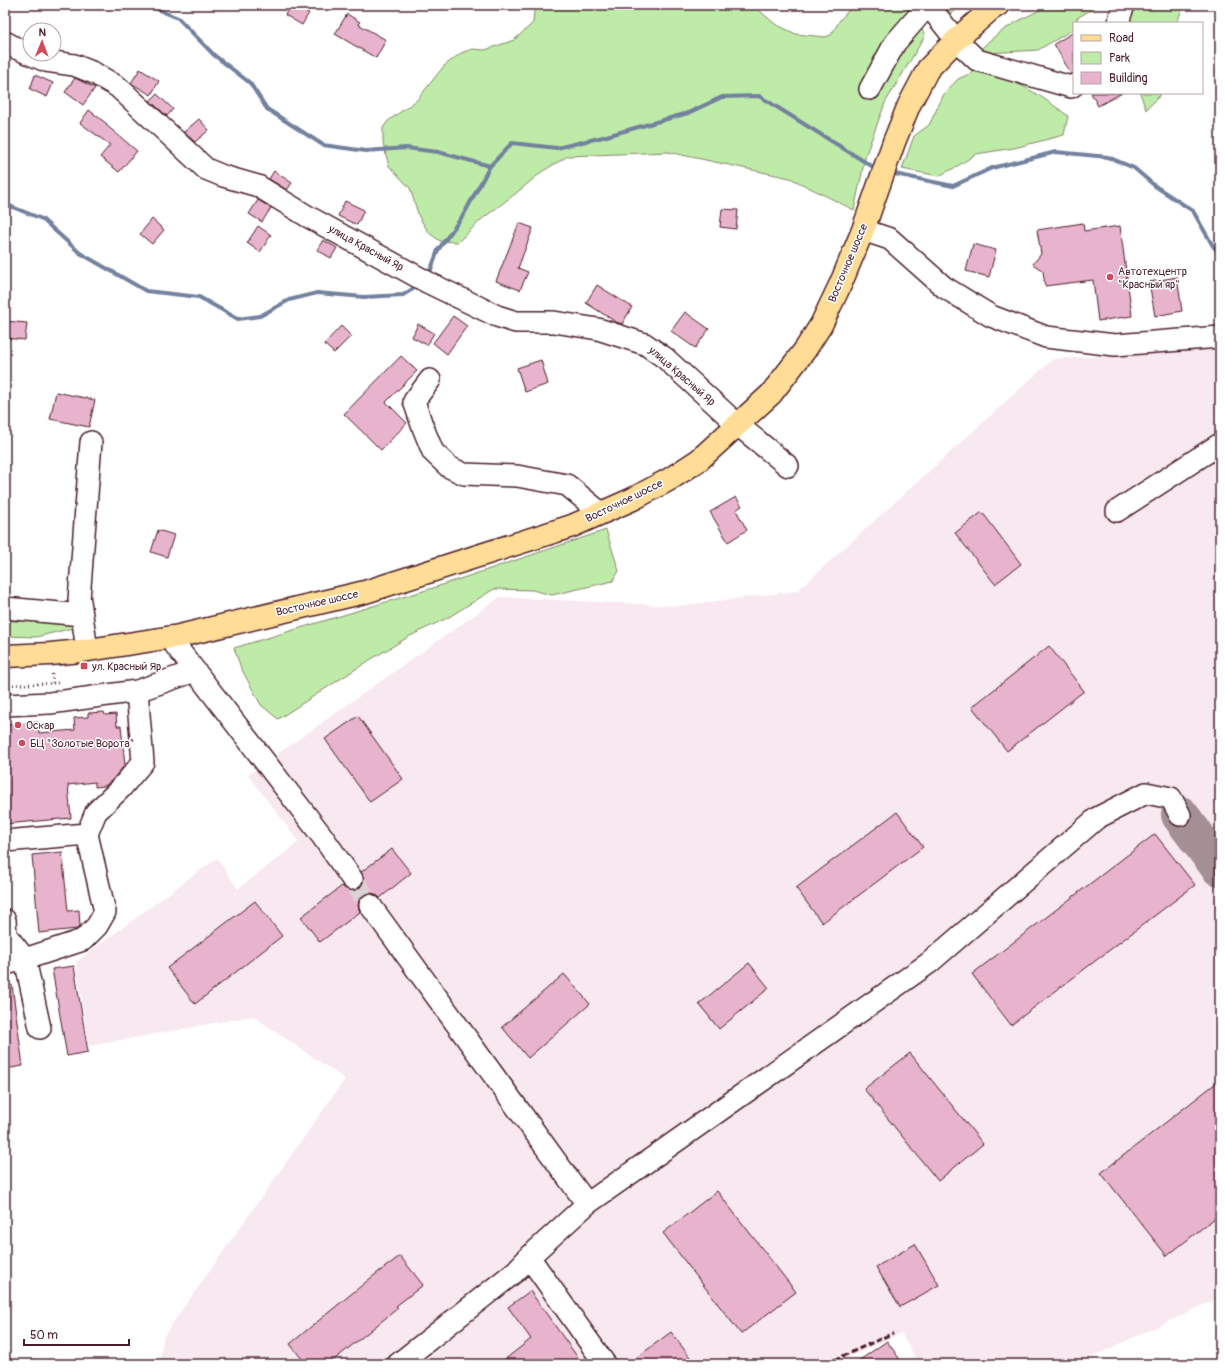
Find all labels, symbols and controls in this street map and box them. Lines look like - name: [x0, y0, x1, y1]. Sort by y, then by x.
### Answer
- north arrow: [22, 22, 62, 62]
- legend: [1073, 22, 1203, 94]
- text: N: [38, 26, 47, 39]
- text: Road: [1109, 31, 1134, 46]
- text: Park: [1109, 51, 1130, 66]
- text: Building: [1109, 71, 1148, 86]
- street label: Восточное шоссе: [826, 221, 871, 304]
- street label: улица Красный Яр: [325, 222, 406, 274]
- place label: Автотехцентр "Красный яр": [1118, 265, 1187, 291]
- marker: Автотехцентр "Красный яр": [1105, 272, 1115, 282]
- street label: улица Красный Яр: [645, 343, 718, 408]
- street label: Восточное шоссе: [583, 477, 665, 525]
- street label: Восточное шоссе: [275, 587, 360, 619]
- place label: ул. Красный Яр: [91, 660, 161, 673]
- marker: ул. Красный Яр: [79, 661, 89, 671]
- place label: Оскар: [26, 719, 55, 732]
- marker: Оскар: [13, 720, 23, 730]
- place label: БЦ "Золотые Ворота": [30, 737, 134, 750]
- marker: БЦ "Золотые Ворота": [17, 738, 27, 748]
- scale bar: [24, 1321, 129, 1347]
- text: 50 m: [30, 1328, 58, 1343]

